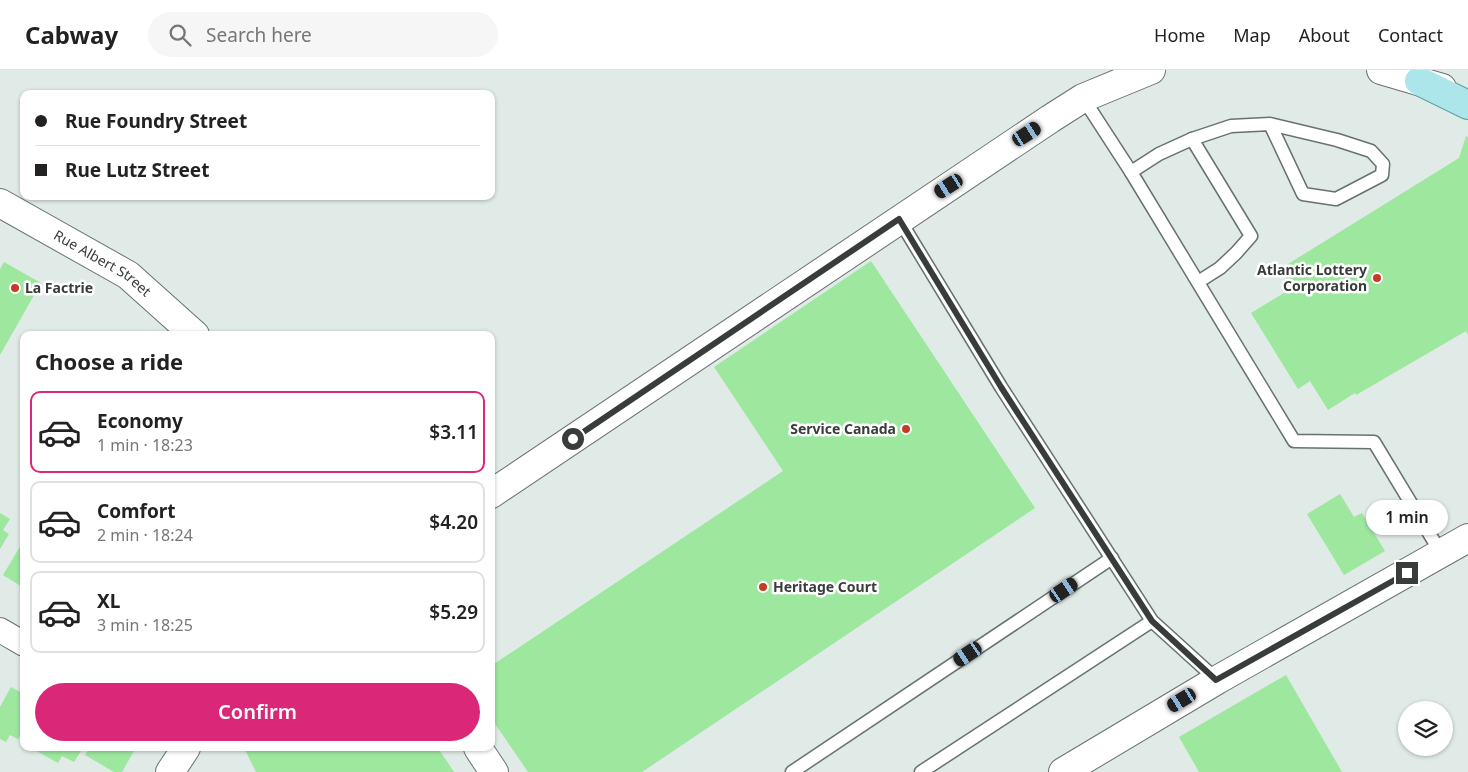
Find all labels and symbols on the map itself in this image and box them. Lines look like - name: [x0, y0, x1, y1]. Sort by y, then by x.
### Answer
- car: [1010, 120, 1043, 148]
- car: [932, 172, 965, 200]
- street label: Rue Albert Street: [51, 225, 156, 300]
- place label: Atlantic Lottery Corporation: [1257, 260, 1367, 295]
- marker: Atlantic Lottery Corporation: [1371, 272, 1383, 284]
- place label: La Factrie: [25, 278, 93, 297]
- marker: La Factrie: [9, 282, 21, 294]
- place label: Service Canada: [790, 419, 896, 438]
- marker: Service Canada: [900, 423, 912, 435]
- route start: [562, 428, 584, 450]
- callout: 1 min: [1366, 500, 1448, 536]
- route end: [1396, 562, 1418, 584]
- car: [1047, 575, 1080, 605]
- place label: Heritage Court: [773, 577, 877, 596]
- marker: Heritage Court: [757, 581, 769, 593]
- car: [951, 639, 984, 669]
- car: [1165, 686, 1198, 714]

